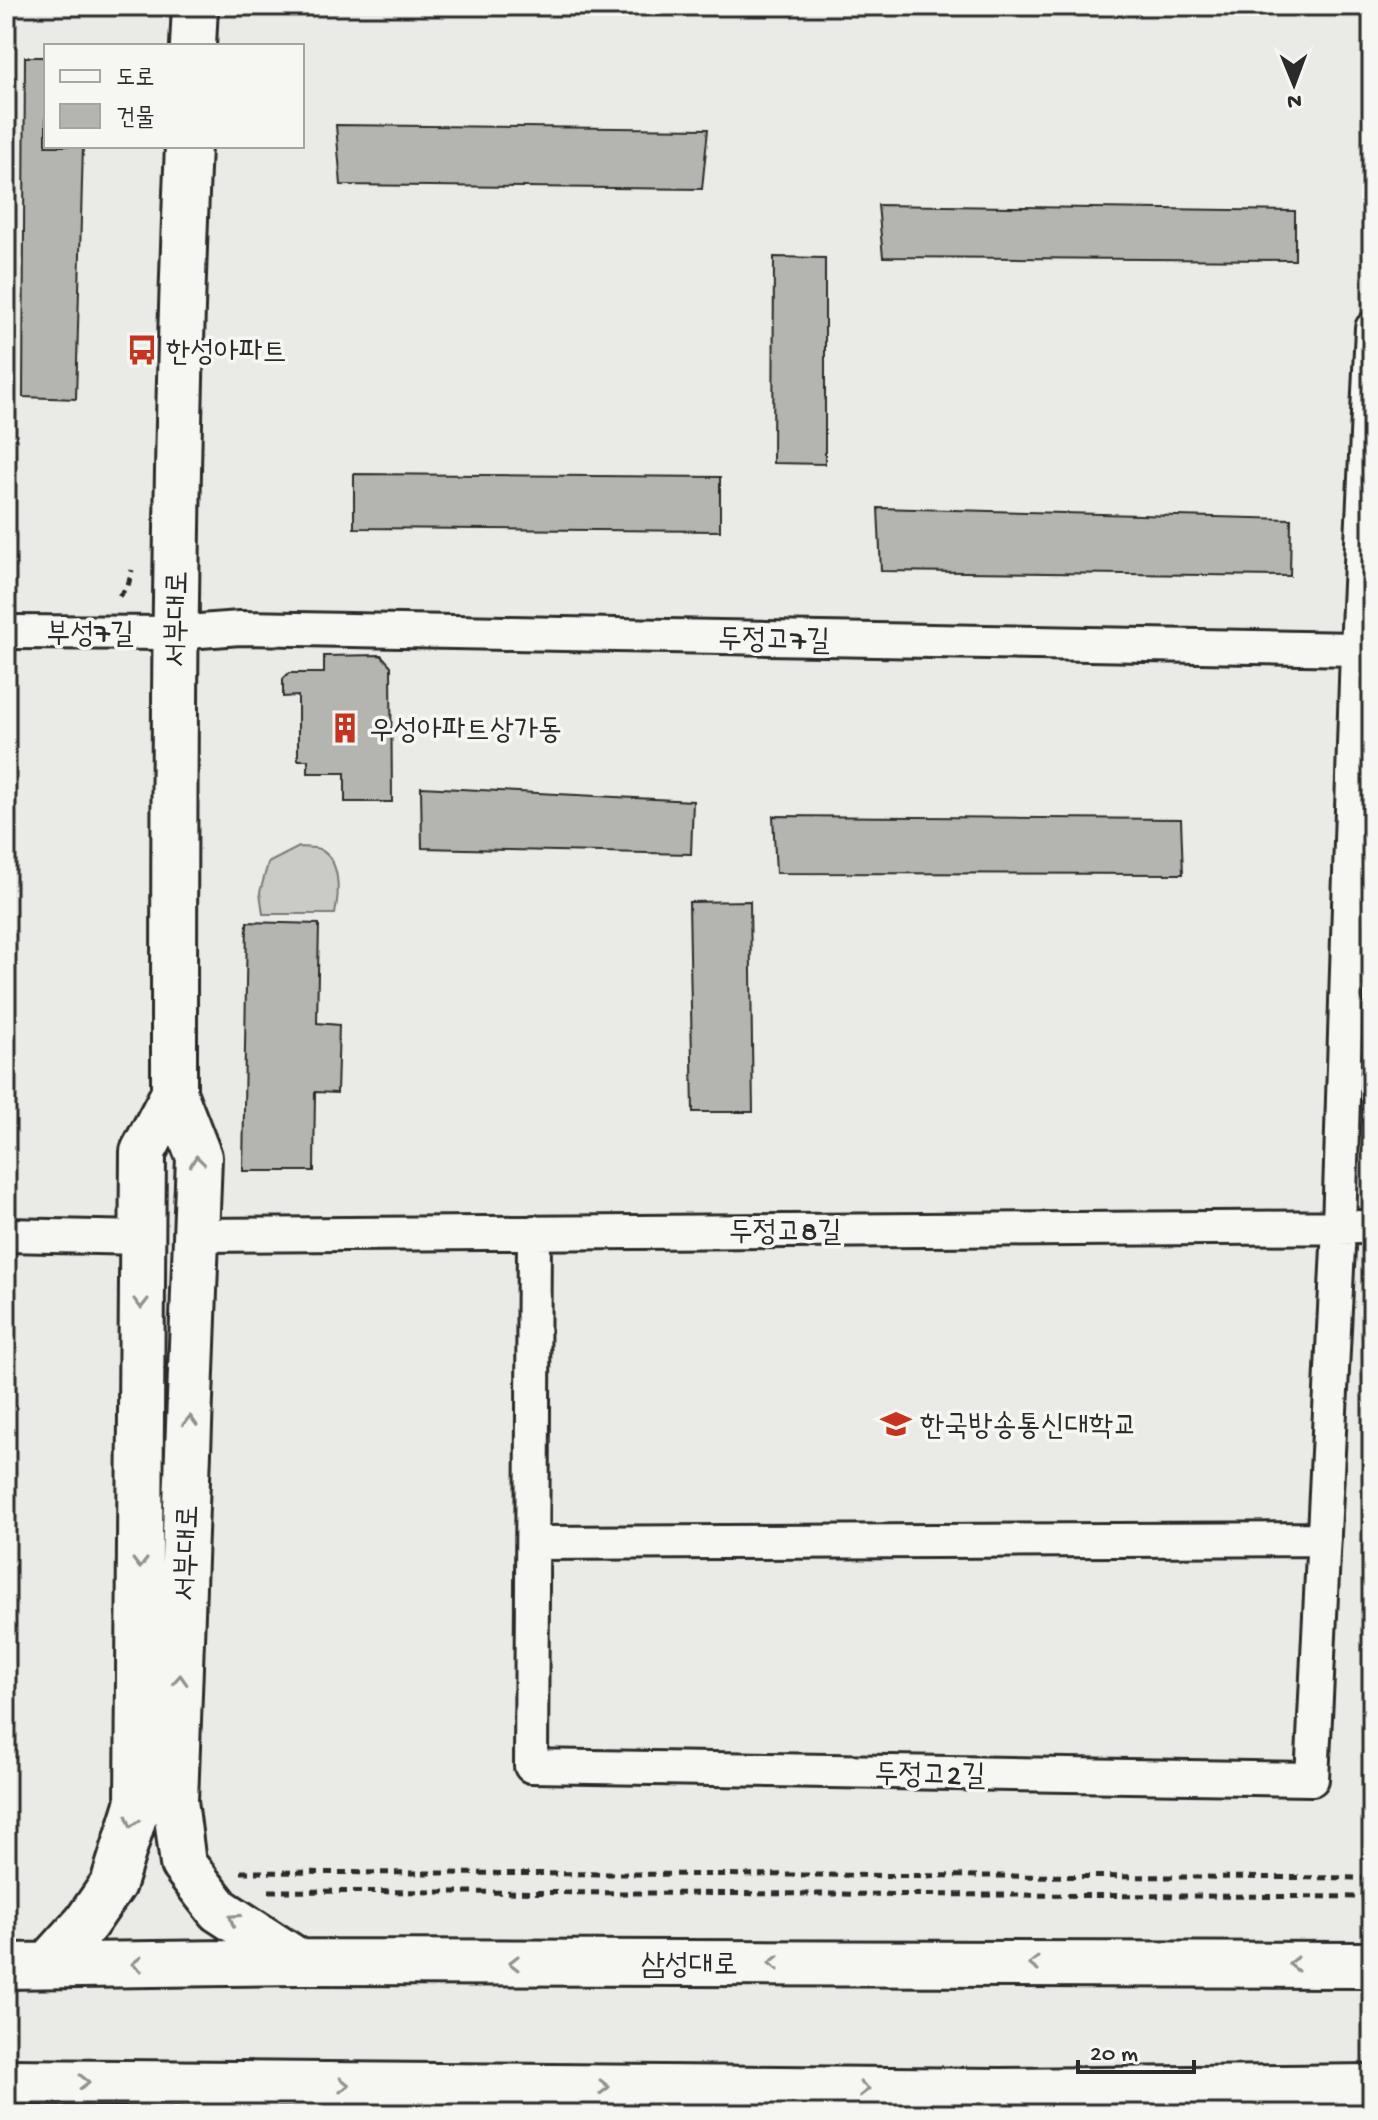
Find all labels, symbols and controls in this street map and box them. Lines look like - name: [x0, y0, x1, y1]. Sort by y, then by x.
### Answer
- legend: [44, 44, 304, 148]
- north arrow: [1254, 44, 1334, 124]
- text: 도로: [116, 65, 155, 94]
- text: N: [1287, 87, 1302, 113]
- text: 건물: [116, 105, 155, 134]
- bus stop icon: 한성아파트: [125, 333, 159, 367]
- place label: 한성아파트: [166, 337, 287, 372]
- street label: 서부대로: [161, 570, 198, 668]
- street label: 부성7길: [46, 619, 134, 654]
- street label: 두정고7길: [718, 624, 830, 661]
- building icon: 우성아파트상가동: [328, 711, 362, 745]
- place label: 우성아파트상가동: [369, 715, 562, 750]
- one-way arrow: [189, 1155, 206, 1168]
- street label: 두정고8길: [729, 1217, 842, 1252]
- one-way arrow: [133, 1297, 150, 1310]
- school or university icon: 한국방송통신대학교: [879, 1407, 913, 1441]
- place label: 한국방송통신대학교: [920, 1411, 1137, 1446]
- one-way arrow: [182, 1414, 199, 1427]
- street label: 서부대로: [170, 1504, 209, 1602]
- one-way arrow: [131, 1557, 148, 1570]
- one-way arrow: [172, 1673, 189, 1686]
- street label: 두정고2길: [874, 1759, 986, 1796]
- one-way arrow: [125, 1815, 141, 1829]
- one-way arrow: [228, 1914, 242, 1929]
- street label: 삼성대로: [641, 1950, 737, 1985]
- one-way arrow: [507, 1954, 520, 1971]
- one-way arrow: [767, 1954, 780, 1972]
- one-way arrow: [130, 1955, 143, 1973]
- one-way arrow: [1027, 1955, 1040, 1973]
- one-way arrow: [1287, 1955, 1300, 1973]
- scale bar: [1078, 2024, 1194, 2074]
- text: 20 m: [1090, 2041, 1138, 2070]
- one-way arrow: [78, 2074, 91, 2091]
- one-way arrow: [338, 2076, 351, 2094]
- one-way arrow: [598, 2078, 611, 2096]
- one-way arrow: [858, 2080, 871, 2098]

